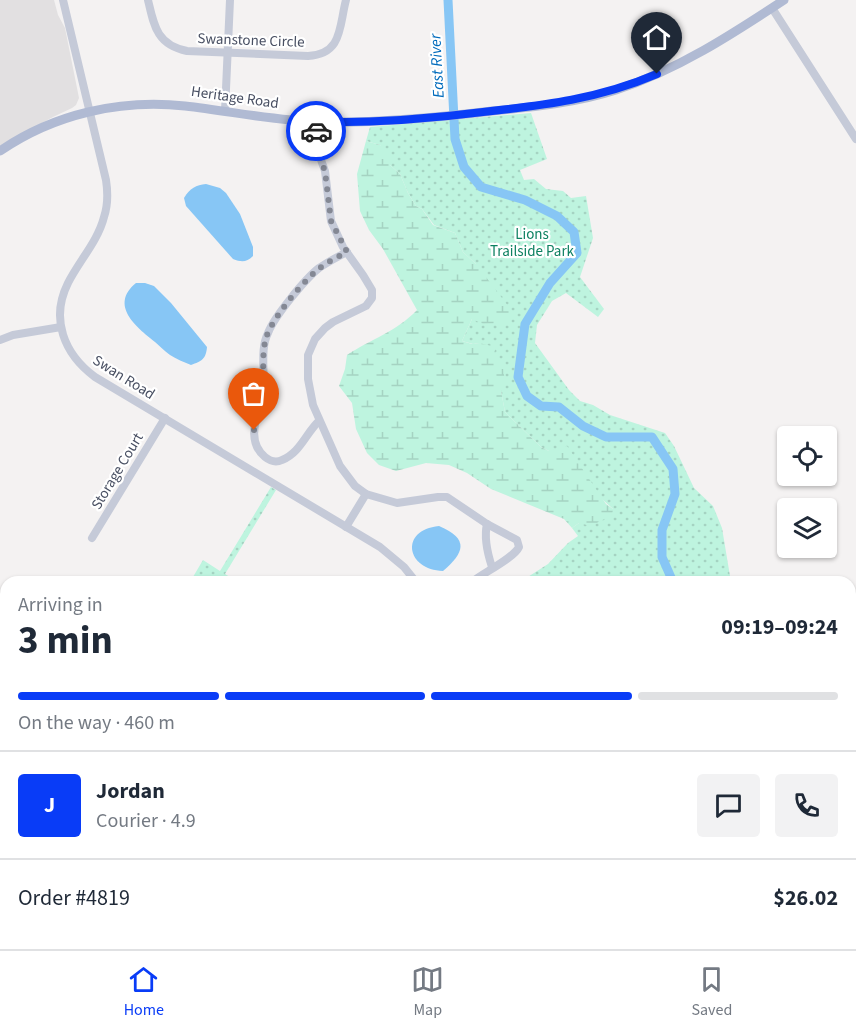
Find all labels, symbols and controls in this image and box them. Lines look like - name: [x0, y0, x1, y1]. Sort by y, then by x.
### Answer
- pin: [631, 12, 682, 74]
- icon: home: [640, 21, 673, 54]
- street label: Swanstone Circle: [197, 28, 305, 53]
- water label: East River: [424, 32, 450, 99]
- street label: Heritage Road: [190, 81, 280, 114]
- courier: [286, 101, 346, 161]
- icon: car: [300, 115, 333, 148]
- park label: Lions Trailside Park: [490, 224, 575, 262]
- street label: Swan Road: [89, 350, 159, 405]
- pin: [228, 368, 279, 430]
- icon: bag: [237, 377, 270, 410]
- map controls: [777, 426, 837, 558]
- button: locate: [777, 426, 837, 486]
- street label: Storage Court: [86, 429, 149, 514]
- button: layers: [777, 498, 837, 558]
- text: Arriving in: [18, 591, 103, 619]
- text: 09:19–09:24: [721, 611, 838, 643]
- text: 3 min: [18, 613, 113, 669]
- text: On the way · 460 m: [18, 709, 175, 737]
- button: chat: [697, 774, 760, 837]
- button: phone: [775, 774, 838, 837]
- text: Jordan: [96, 775, 165, 807]
- text: J: [44, 789, 55, 821]
- text: Courier · 4.9: [96, 807, 196, 835]
- text: Order #4819: [18, 882, 130, 914]
- text: $26.02: [773, 882, 838, 914]
- tab: Home: [124, 963, 164, 1021]
- tab: Map: [411, 963, 444, 1021]
- tab: Saved: [692, 963, 732, 1021]

